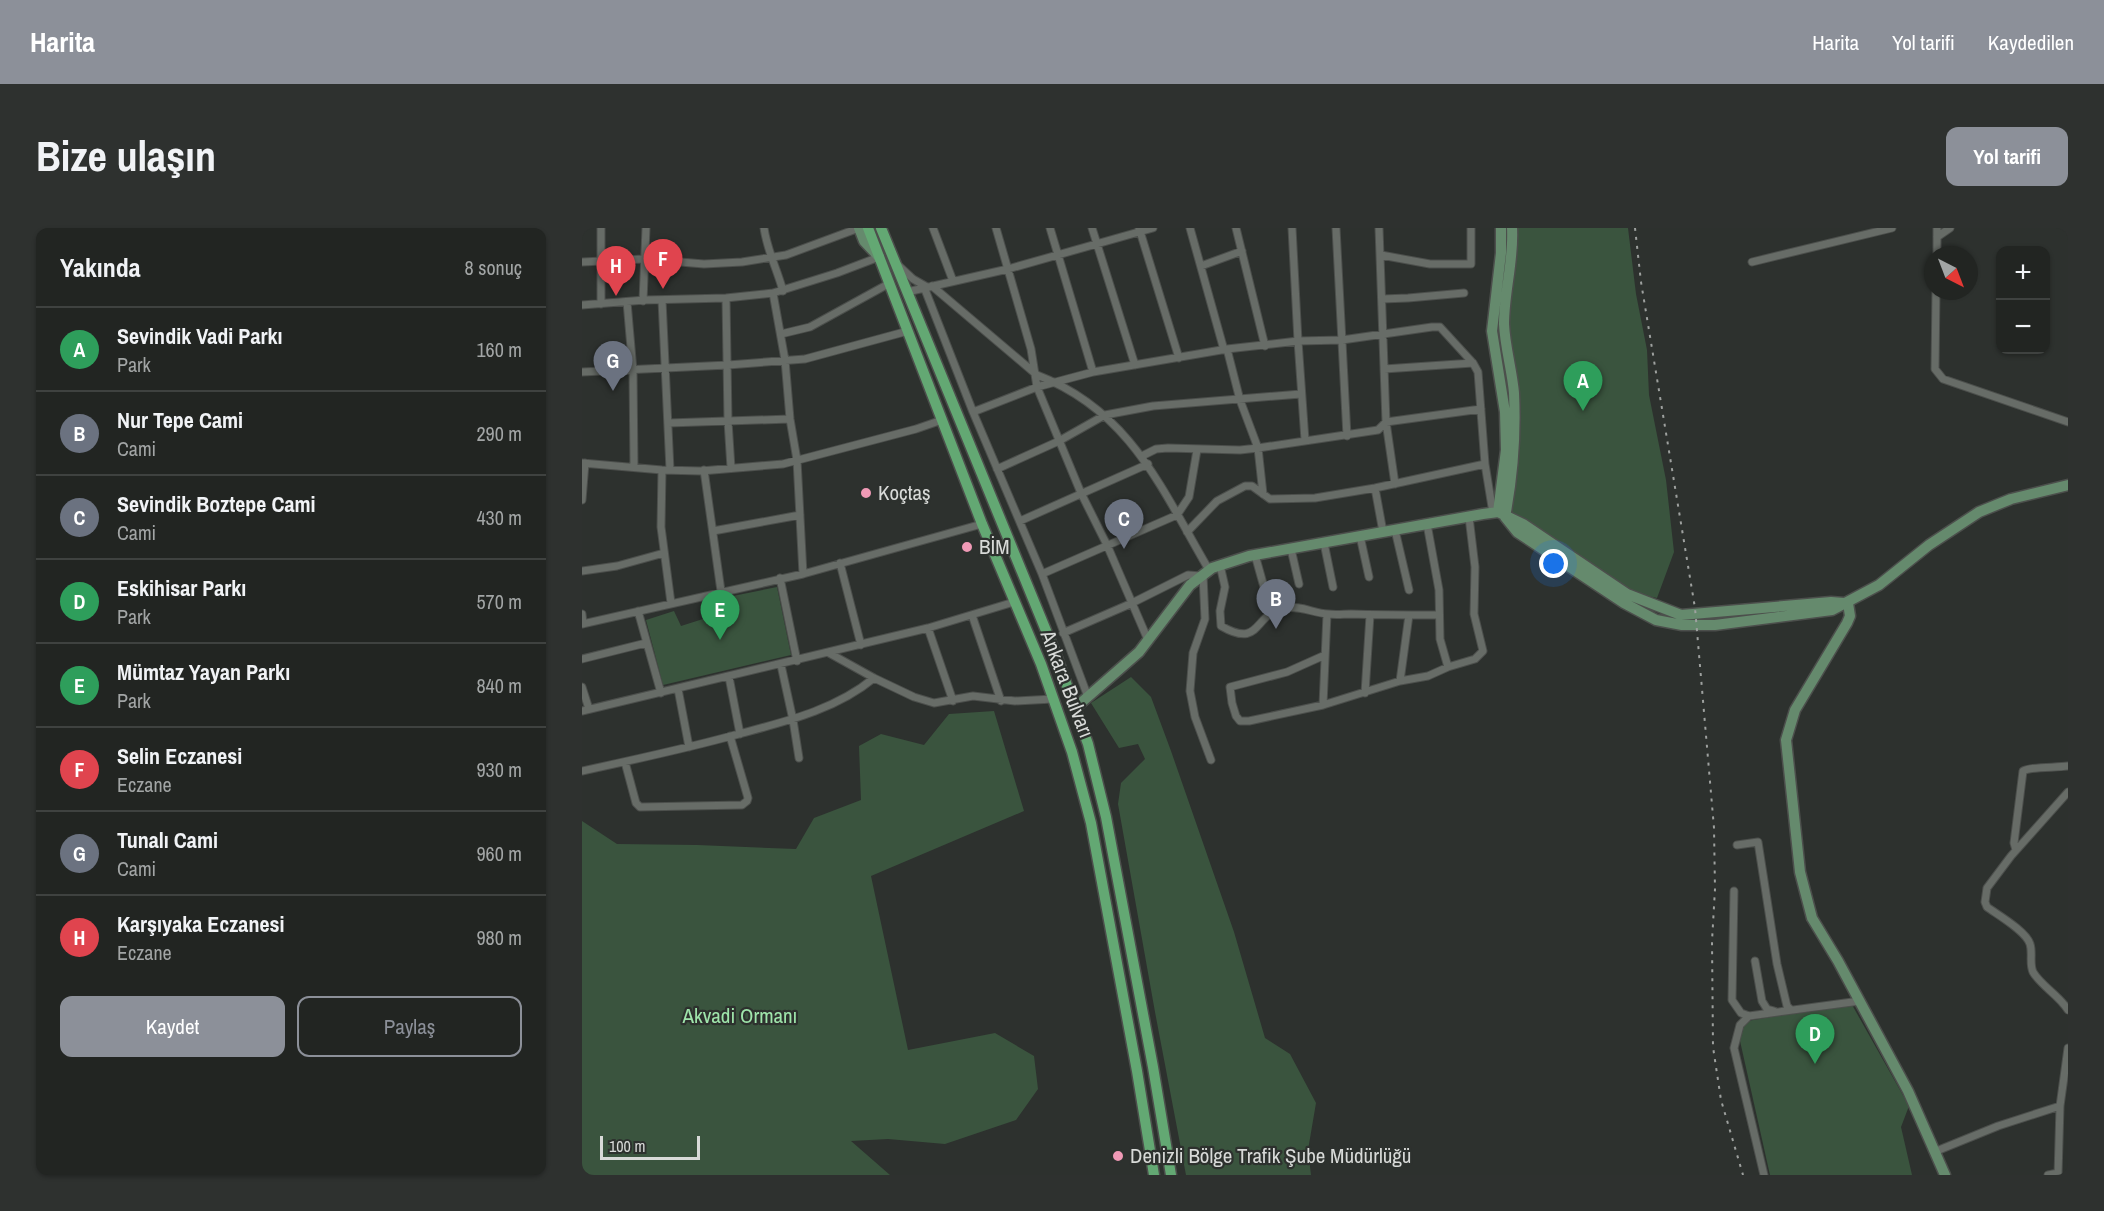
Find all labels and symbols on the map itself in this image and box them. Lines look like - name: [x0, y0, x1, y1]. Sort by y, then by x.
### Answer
- pin: F: [644, 239, 682, 289]
- north arrow: [1924, 246, 1978, 300]
- pin: H: [597, 247, 636, 296]
- pin: G: [594, 342, 633, 391]
- pin: A: [1564, 362, 1602, 411]
- place label: Koçtaş: [878, 478, 931, 507]
- marker: Koçtaş: [859, 486, 873, 500]
- pin: C: [1104, 500, 1144, 549]
- place label: BİM: [979, 532, 1010, 561]
- marker: BİM: [960, 540, 974, 554]
- your location: [1539, 549, 1568, 578]
- pin: B: [1256, 580, 1296, 629]
- pin: E: [700, 590, 740, 640]
- street label: Ankara Bulvarı: [1033, 625, 1101, 742]
- park label: Akvadi Ormanı: [682, 1001, 797, 1030]
- pin: D: [1796, 1014, 1834, 1064]
- scale bar: [600, 1133, 700, 1160]
- place label: Denizli Bölge Trafik Şube Müdürlüğü: [1130, 1141, 1411, 1170]
- marker: Denizli Bölge Trafik Şube Müdürlüğü: [1111, 1149, 1125, 1163]

